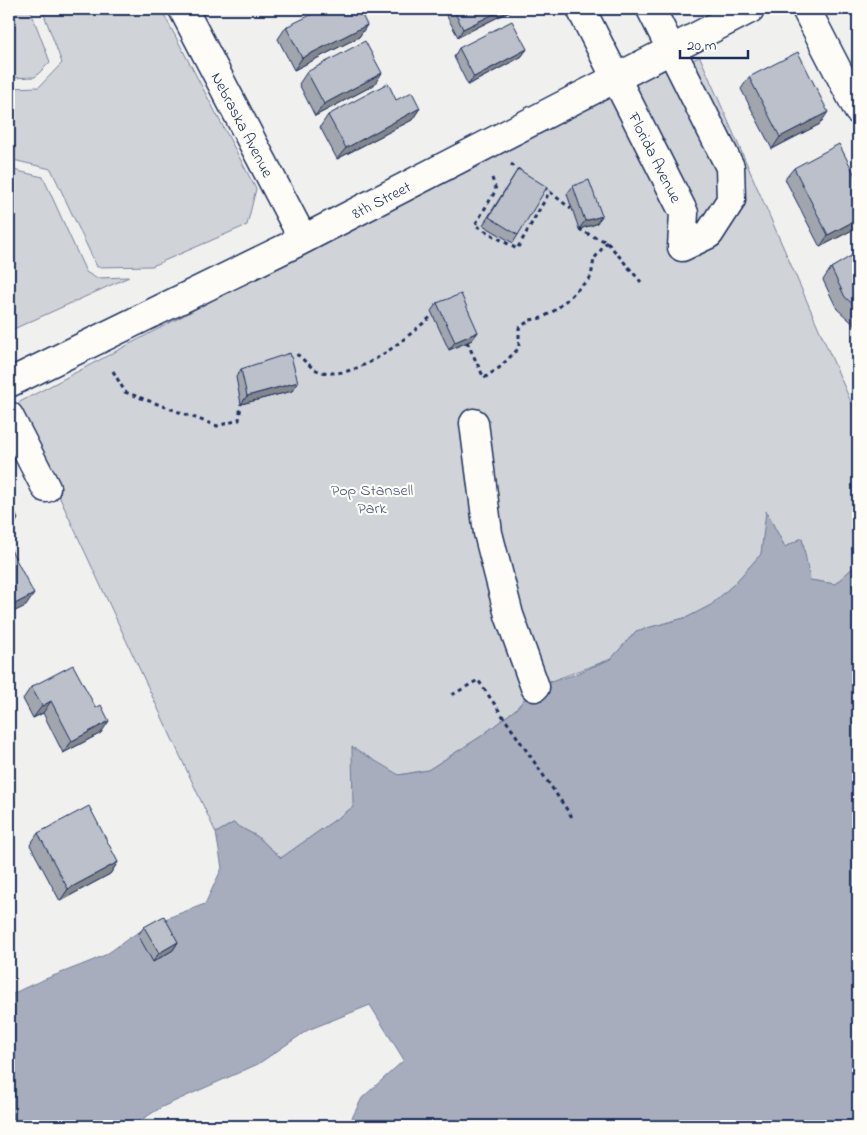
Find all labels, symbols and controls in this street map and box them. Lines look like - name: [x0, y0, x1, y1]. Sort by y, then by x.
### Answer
- scale bar: [680, 28, 747, 60]
- text: 20 m: [687, 35, 717, 57]
- street label: Nebraska Avenue: [204, 68, 279, 183]
- street label: Florida Avenue: [621, 108, 687, 208]
- street label: 8th Street: [348, 175, 416, 226]
- park label: Pop Stansell Park: [331, 479, 413, 521]

